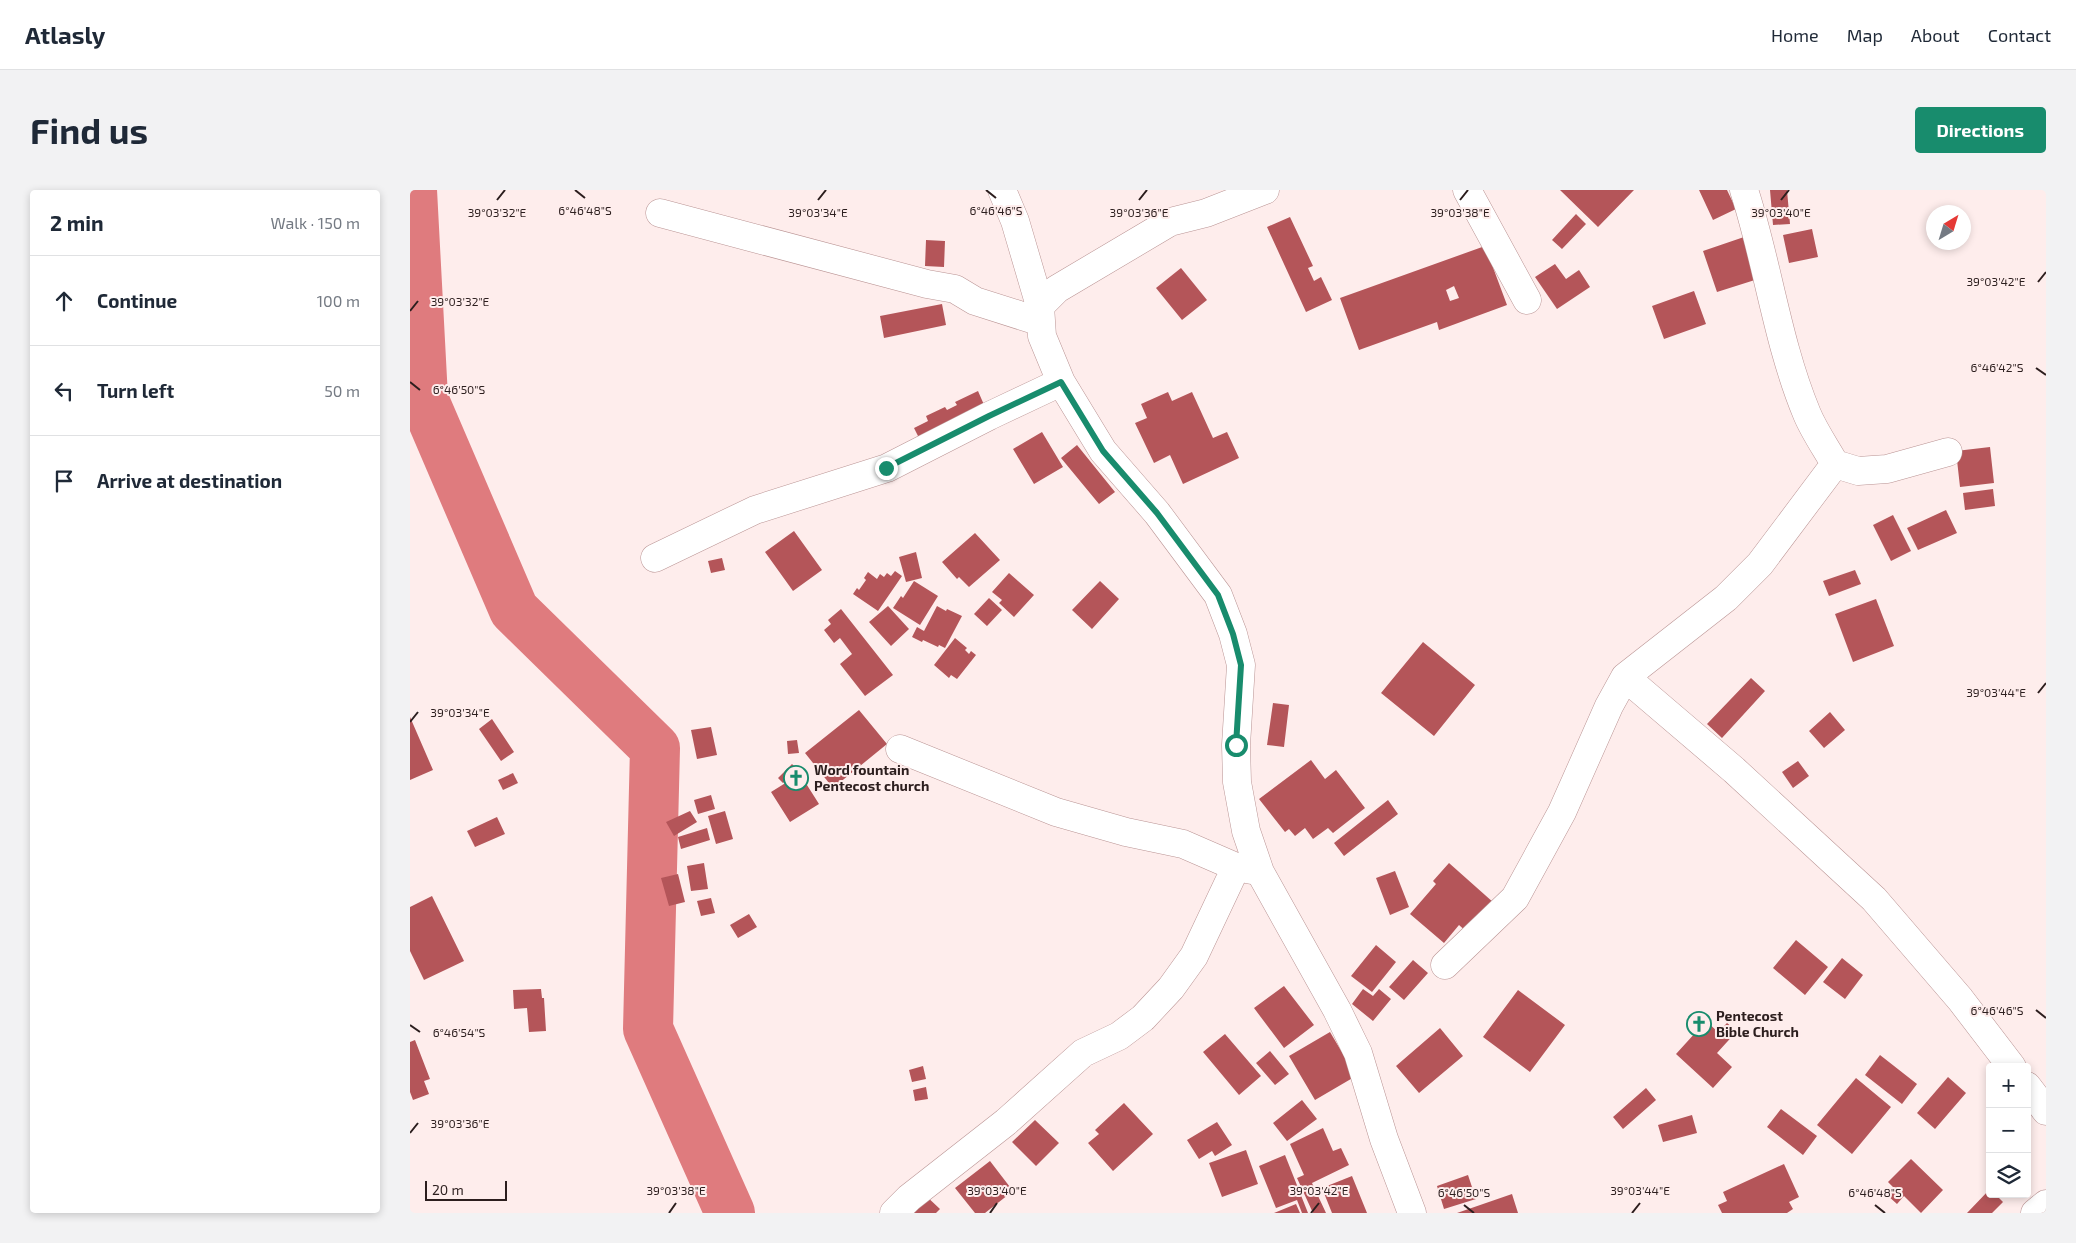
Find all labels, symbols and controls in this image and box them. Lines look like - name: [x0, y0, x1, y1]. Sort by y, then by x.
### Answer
- text: Atlasly: [25, 20, 105, 49]
- text: Home: [1771, 24, 1819, 46]
- text: Map: [1847, 24, 1883, 46]
- text: About: [1911, 24, 1960, 46]
- text: Contact: [1988, 24, 2051, 46]
- button: Directions: [1915, 107, 2046, 153]
- text: Find us: [30, 109, 148, 151]
- text: 6°46'48"S: [558, 203, 612, 217]
- text: 6°46'46"S: [970, 203, 1023, 217]
- text: 39°03'32"E: [468, 205, 527, 219]
- text: 39°03'34"E: [788, 205, 848, 219]
- text: 39°03'36"E: [1110, 205, 1169, 219]
- text: 39°03'38"E: [1430, 205, 1490, 219]
- text: 39°03'40"E: [1751, 205, 1811, 219]
- north arrow: [1926, 205, 1971, 250]
- text: 2 min: [50, 210, 104, 235]
- text: Walk · 150 m: [270, 213, 360, 232]
- text: 39°03'42"E: [1966, 274, 2026, 288]
- icon: ahead: [50, 287, 78, 315]
- text: Continue: [97, 289, 177, 312]
- text: 100 m: [317, 291, 360, 310]
- text: 39°03'32"E: [431, 294, 490, 308]
- text: 6°46'42"S: [1971, 360, 2024, 374]
- icon: left: [50, 377, 78, 405]
- text: Turn left: [97, 379, 174, 402]
- text: 50 m: [324, 381, 360, 400]
- text: 6°46'50"S: [433, 382, 486, 396]
- route end: [875, 457, 898, 480]
- icon: arrive: [50, 467, 78, 495]
- text: Arrive at destination: [97, 469, 282, 492]
- text: 39°03'44"E: [1966, 685, 2026, 699]
- text: 39°03'34"E: [430, 705, 490, 719]
- route start: [1225, 734, 1248, 757]
- place label: Word fountain Pentecost church: [814, 761, 929, 794]
- church icon: Word fountain Pentecost church: [783, 765, 809, 791]
- text: 6°46'46"S: [1971, 1003, 2024, 1017]
- place label: Pentecost Bible Church: [1716, 1007, 1799, 1040]
- church icon: Pentecost Bible Church: [1686, 1011, 1712, 1037]
- text: 6°46'54"S: [433, 1025, 486, 1039]
- map controls: [1986, 1063, 2031, 1198]
- button: +: [1986, 1063, 2031, 1108]
- button: −: [1986, 1108, 2031, 1153]
- text: 39°03'36"E: [431, 1116, 490, 1130]
- button: layers: [1986, 1153, 2031, 1198]
- scale bar: [425, 1178, 508, 1201]
- text: 20 m: [432, 1181, 464, 1198]
- text: 39°03'38"E: [646, 1183, 706, 1197]
- text: 39°03'40"E: [967, 1183, 1027, 1197]
- text: 39°03'42"E: [1289, 1183, 1349, 1197]
- text: 39°03'44"E: [1610, 1183, 1670, 1197]
- text: 6°46'50"S: [1438, 1185, 1491, 1199]
- text: 6°46'48"S: [1848, 1185, 1902, 1199]

